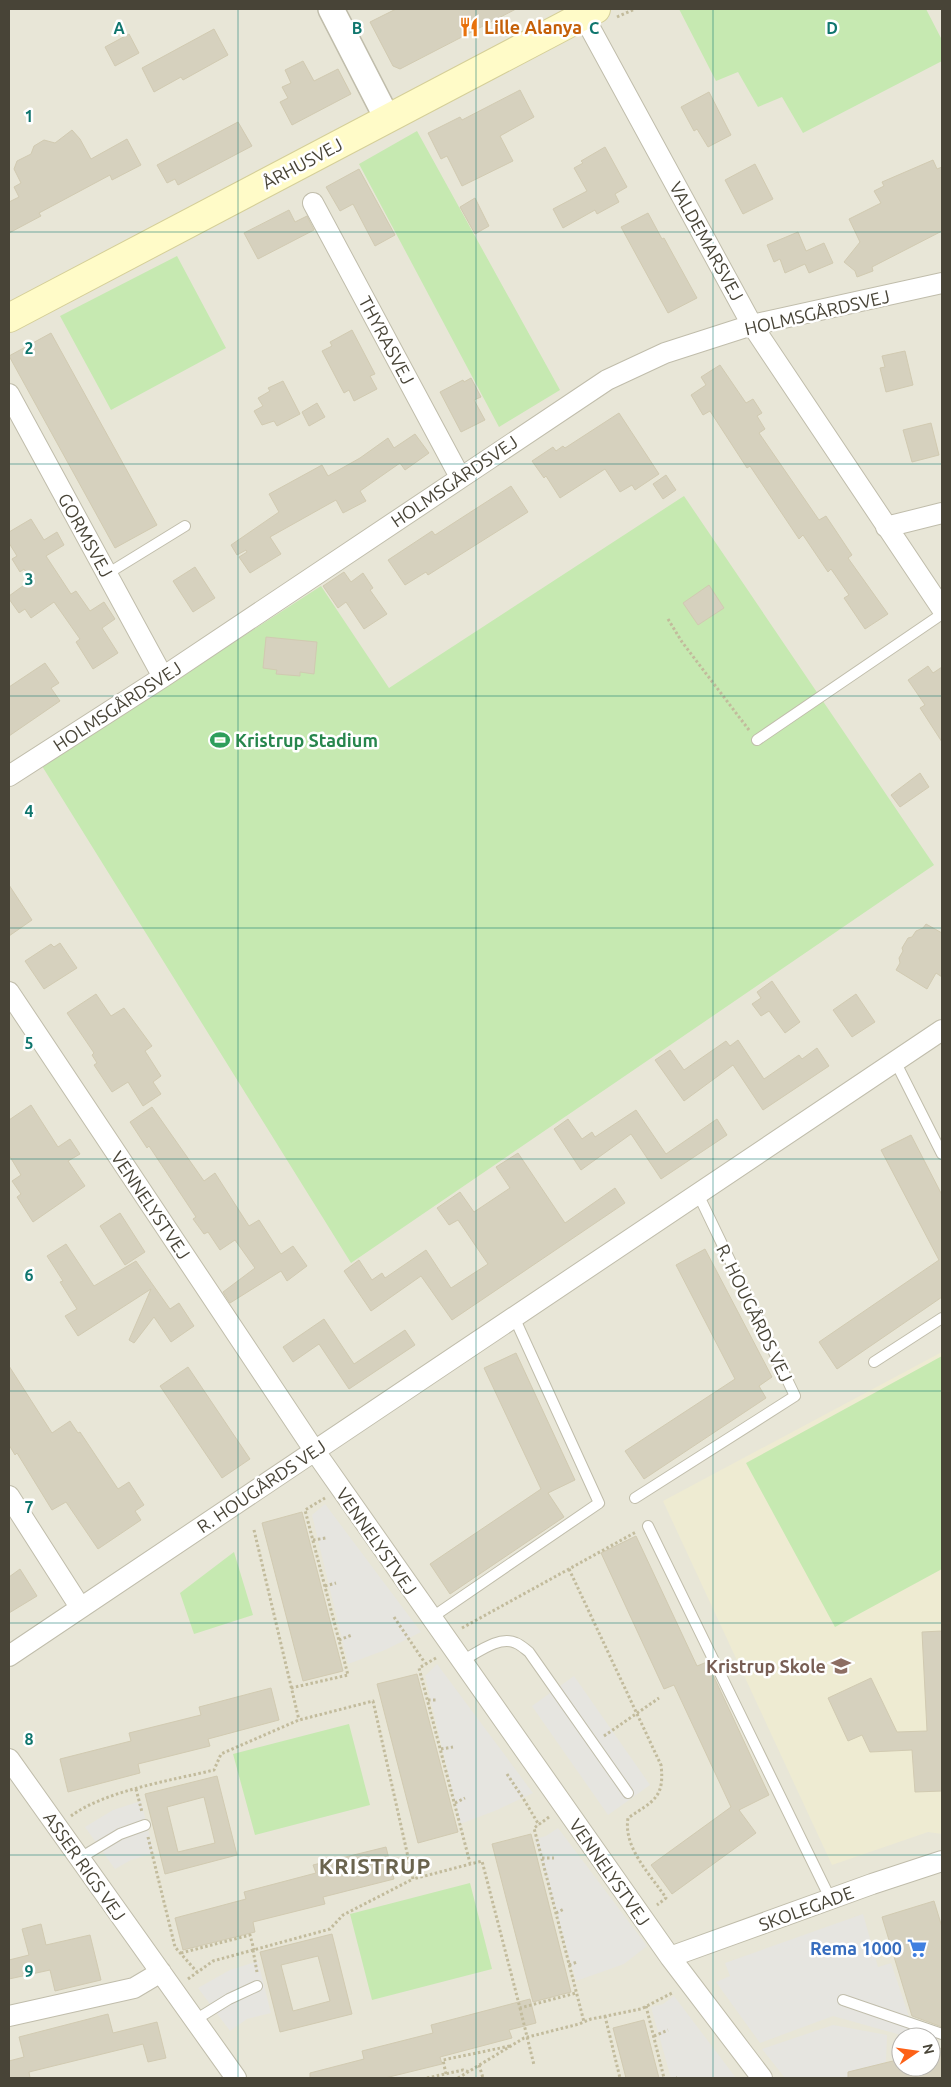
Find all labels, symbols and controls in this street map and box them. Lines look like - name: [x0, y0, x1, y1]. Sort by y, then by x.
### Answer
- restaurant icon: Lille Alanya: [458, 16, 480, 38]
- place label: Lille Alanya: [484, 17, 582, 37]
- text: A: [113, 19, 125, 37]
- text: B: [352, 19, 362, 37]
- text: C: [589, 19, 599, 37]
- text: D: [826, 19, 838, 37]
- text: 1: [24, 107, 34, 125]
- street label: ÅRHUSVEJ: [258, 134, 346, 192]
- street label: VALDEMARSVEJ: [666, 178, 748, 304]
- street label: HOLMSGÅRDSVEJ: [742, 286, 892, 338]
- street label: THYRASVEJ: [355, 293, 419, 387]
- text: 2: [24, 339, 34, 357]
- street label: HOLMSGÅRDSVEJ: [387, 431, 521, 531]
- street label: GORMSVEJ: [55, 490, 117, 580]
- text: 3: [24, 570, 34, 588]
- street label: HOLMSGÅRDSVEJ: [49, 657, 185, 755]
- sports icon: Kristrup Stadium: [209, 729, 231, 751]
- place label: Kristrup Stadium: [235, 730, 378, 750]
- text: 4: [24, 802, 34, 820]
- text: 5: [24, 1034, 34, 1052]
- street label: VENNELYSTVEJ: [108, 1147, 194, 1263]
- street label: R. HOUGÅRDS VEJ: [713, 1241, 797, 1385]
- text: 6: [24, 1266, 34, 1284]
- street label: R. HOUGÅRDS VEJ: [193, 1436, 329, 1536]
- street label: VENNELYSTVEJ: [333, 1484, 421, 1598]
- text: 7: [24, 1498, 34, 1516]
- school or university icon: Kristrup Skole: [830, 1655, 852, 1677]
- place label: Kristrup Skole: [706, 1656, 826, 1676]
- text: 8: [24, 1730, 34, 1748]
- street label: ASSER RIGS VEJ: [40, 1808, 130, 1924]
- street label: VENNELYSTVEJ: [566, 1815, 654, 1929]
- district label: KRISTRUP: [319, 1853, 431, 1878]
- street label: SKOLEGADE: [756, 1882, 856, 1934]
- supermarket icon: Rema 1000: [906, 1937, 928, 1959]
- place label: Rema 1000: [810, 1938, 902, 1958]
- text: 9: [24, 1962, 34, 1980]
- north arrow: [891, 2027, 941, 2077]
- text: N: [920, 2042, 938, 2056]

